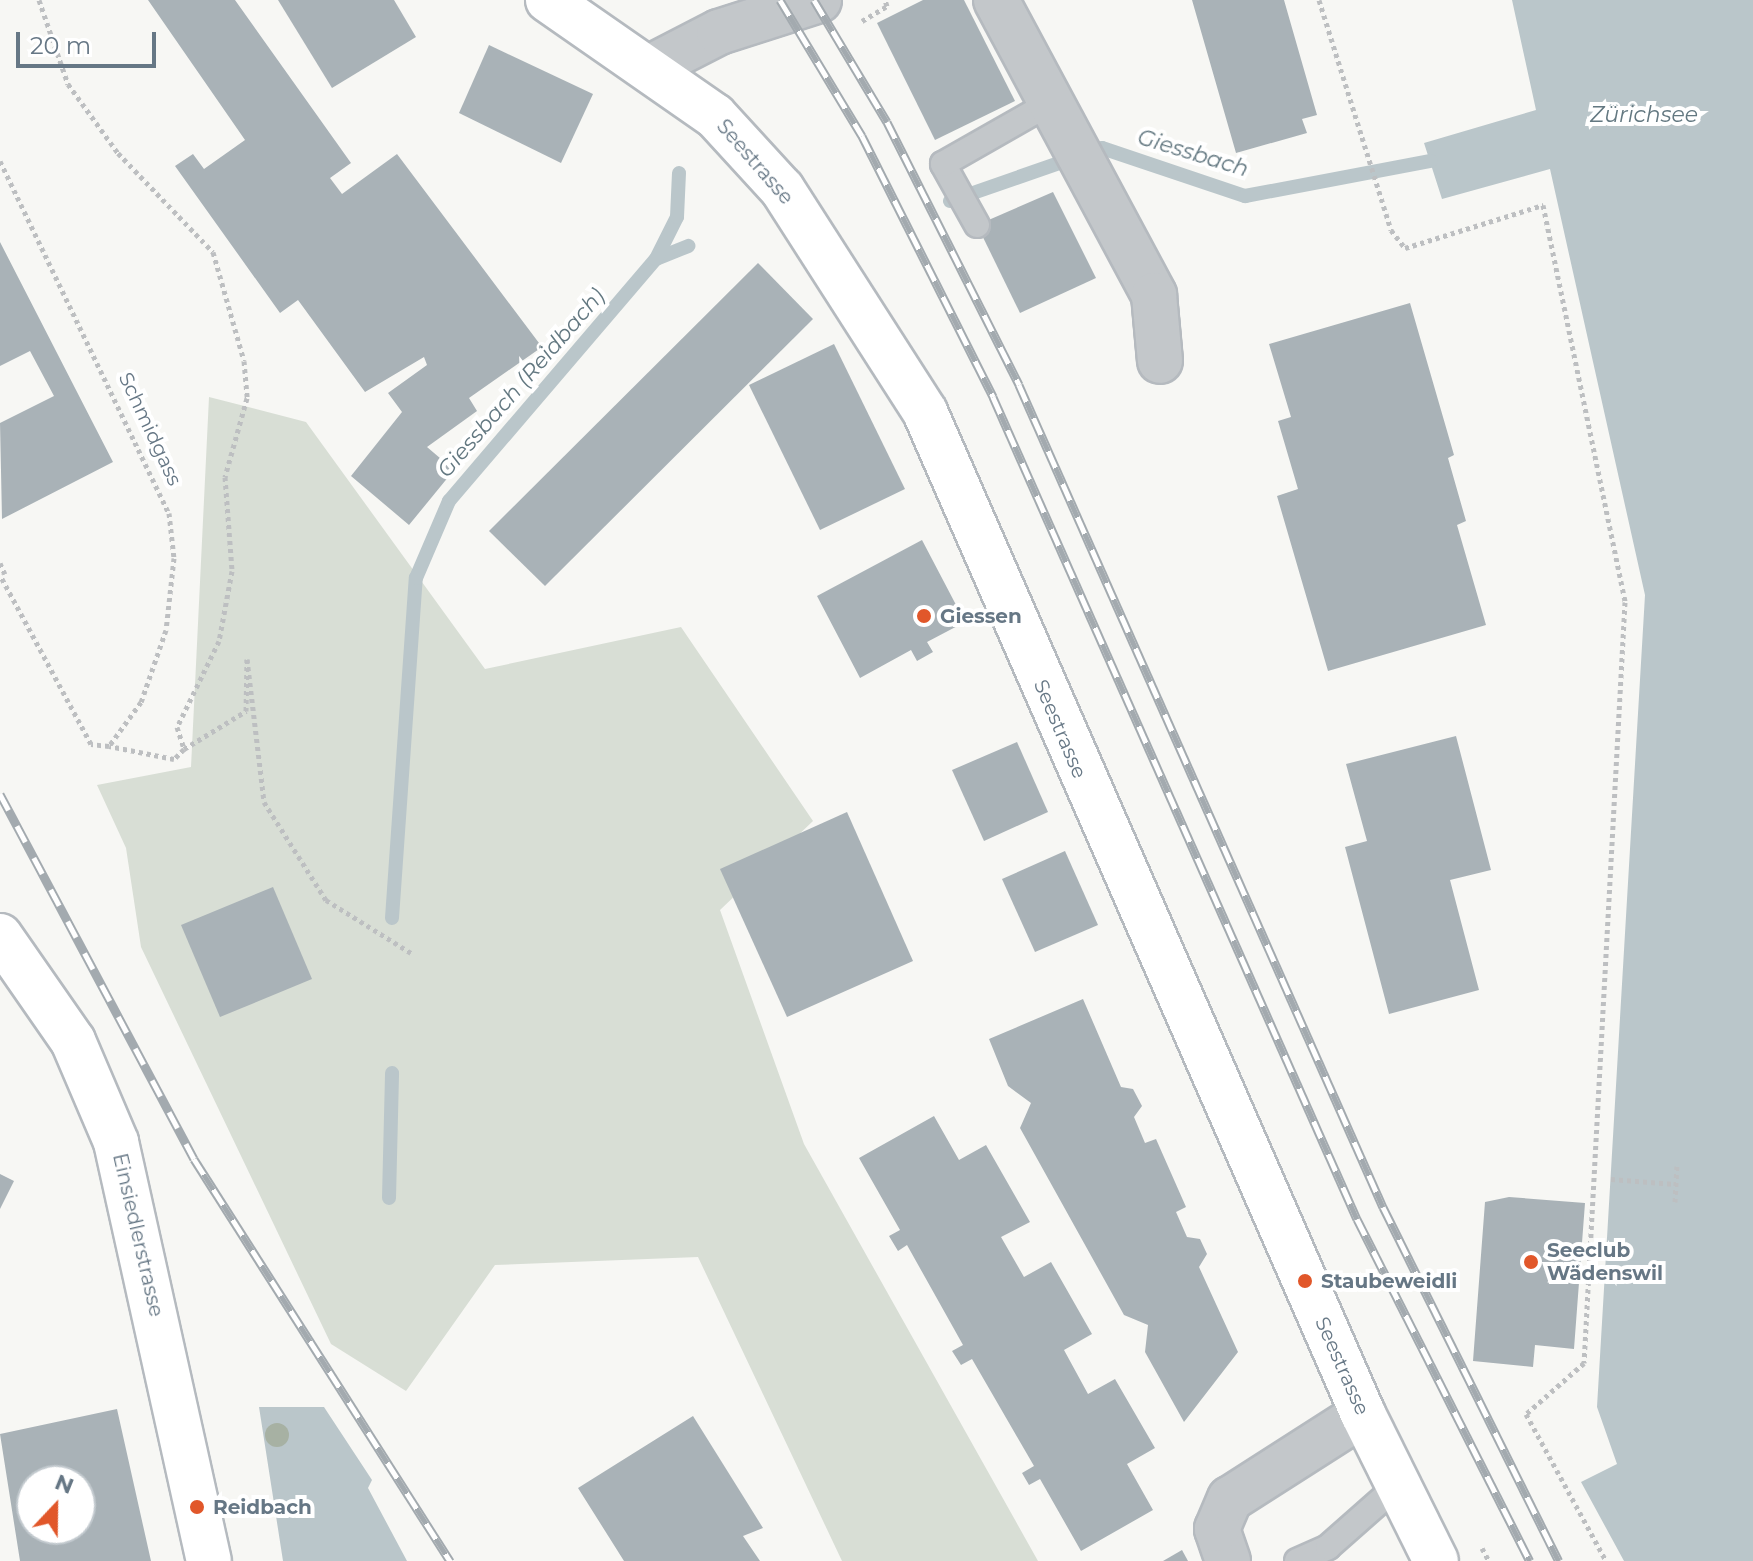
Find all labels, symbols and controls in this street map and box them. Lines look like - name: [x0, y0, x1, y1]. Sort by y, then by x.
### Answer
- scale bar: [20, 16, 160, 66]
- text: 20 m: [30, 31, 91, 60]
- water label: Zürichsee: [1590, 102, 1698, 128]
- street label: Seestrasse: [712, 115, 798, 209]
- water label: Giessbach: [1134, 124, 1252, 182]
- water label: Giessbach (Reidbach): [432, 283, 610, 483]
- street label: Schmidgass: [113, 369, 187, 489]
- place label: Giessen: [940, 604, 1022, 628]
- marker: Giessen: [915, 607, 933, 625]
- street label: Seestrasse: [1028, 676, 1092, 782]
- street label: Einsiedlerstrasse: [108, 1151, 168, 1319]
- place label: Seeclub Wädenswil: [1547, 1238, 1663, 1285]
- marker: Seeclub Wädenswil: [1522, 1253, 1540, 1271]
- place label: Staubeweidli: [1321, 1269, 1457, 1293]
- marker: Staubeweidli: [1296, 1272, 1314, 1290]
- street label: Seestrasse: [1310, 1313, 1374, 1419]
- north arrow: [16, 1465, 96, 1545]
- text: N: [51, 1468, 78, 1500]
- place label: Reidbach: [213, 1495, 312, 1519]
- marker: Reidbach: [188, 1498, 206, 1516]

